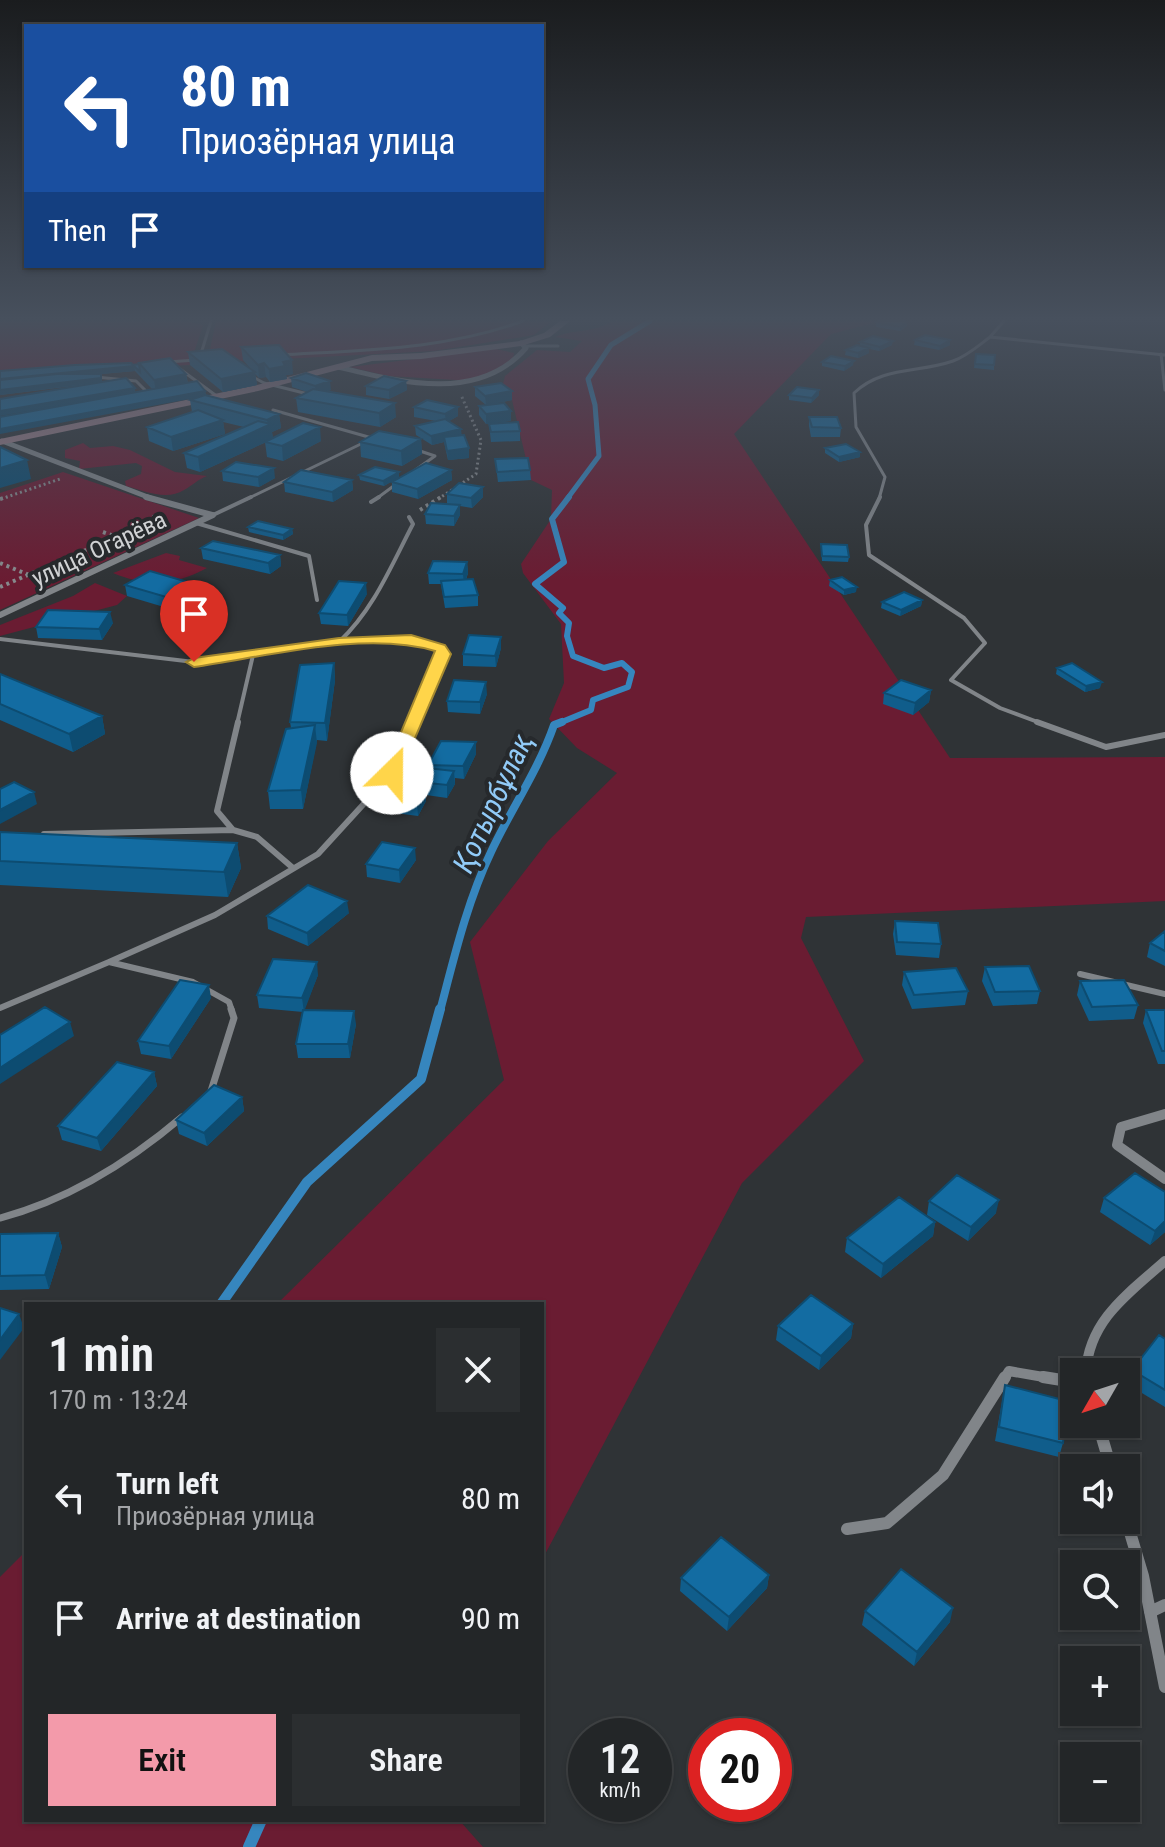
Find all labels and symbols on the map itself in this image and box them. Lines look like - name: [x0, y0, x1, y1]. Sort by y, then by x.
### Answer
- street label: улица Огарёва: [27, 506, 171, 592]
- pin: [160, 580, 228, 662]
- water label: Қотырбұлақ: [445, 727, 540, 878]
- position arrow: [350, 731, 434, 815]
- north arrow: [1060, 1358, 1140, 1438]
- speed limit sign: 20: [688, 1718, 792, 1822]

